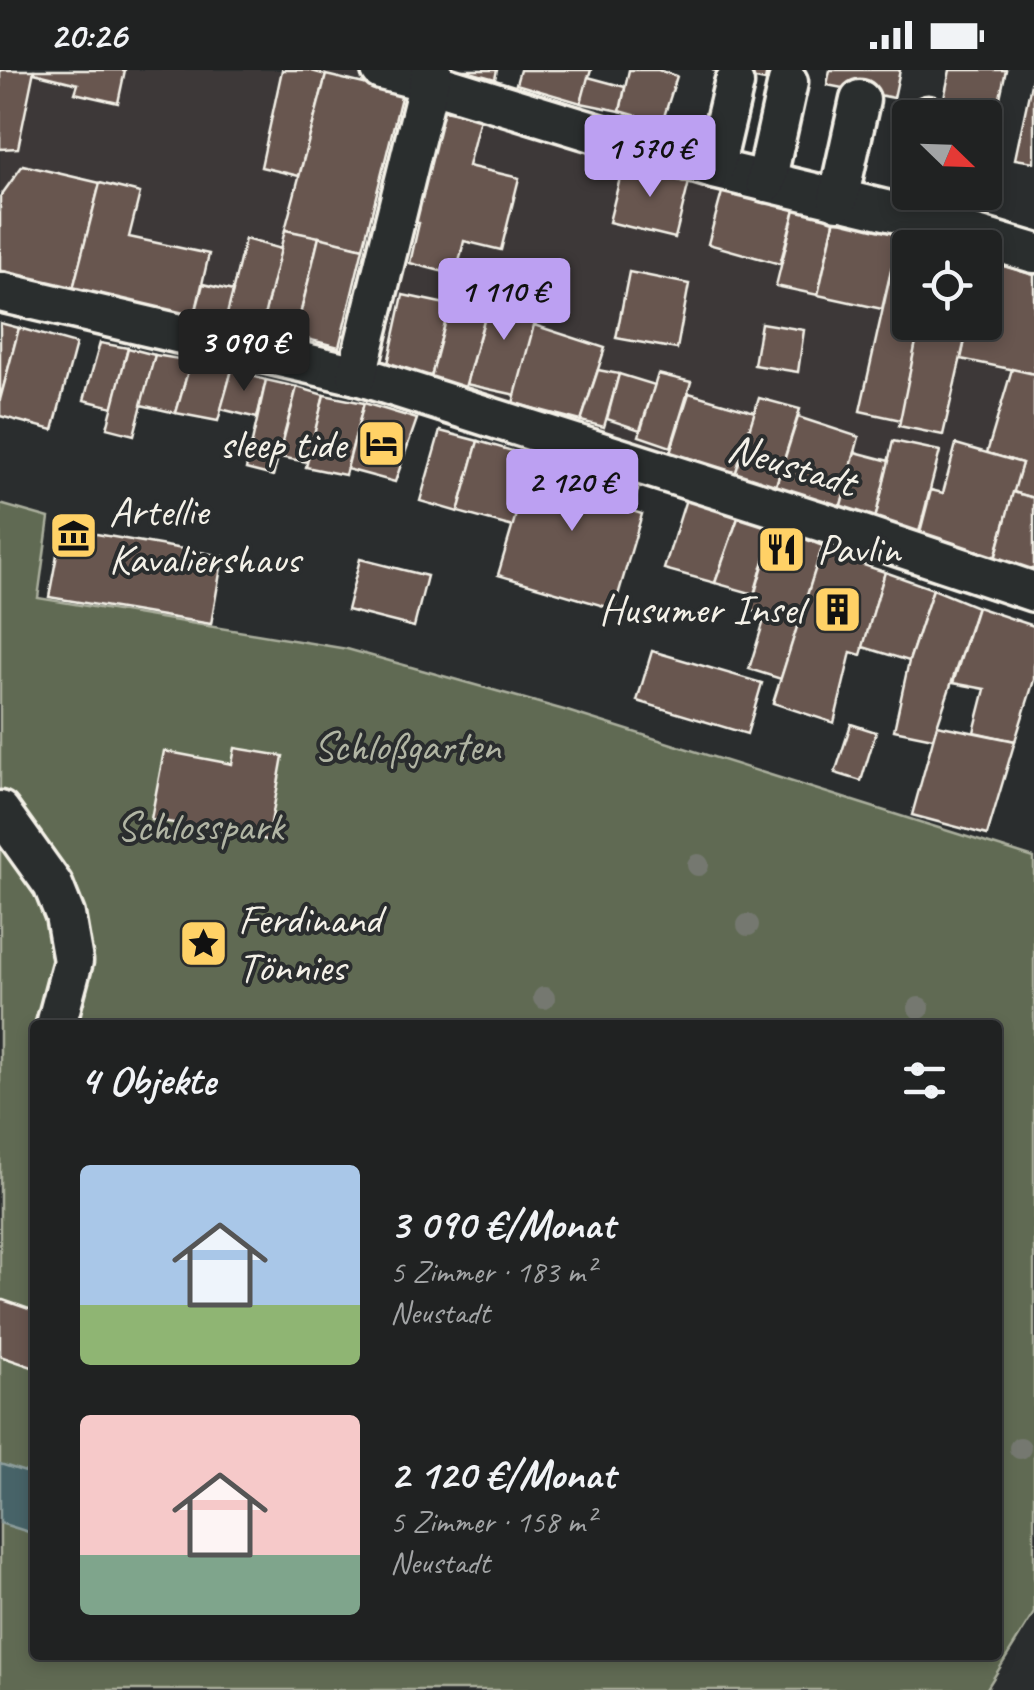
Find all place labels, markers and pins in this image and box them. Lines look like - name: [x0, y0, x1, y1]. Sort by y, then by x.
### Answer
- pin: 1 570 €: [558, 115, 742, 200]
- pin: 1 110 €: [412, 258, 596, 343]
- pin: 3 090 €: [152, 309, 336, 394]
- place label: sleep tide: [219, 418, 349, 471]
- hotel icon: sleep tide: [355, 418, 407, 470]
- pin: 2 120 €: [480, 449, 664, 534]
- place label: Artellie Kavaliershaus: [109, 485, 304, 586]
- museum icon: Artellie Kavaliershaus: [48, 509, 100, 561]
- restaurant icon: Pavlin: [756, 523, 808, 575]
- place label: Pavlin: [817, 523, 902, 576]
- place label: Husumer Insel: [599, 583, 810, 636]
- building icon: Husumer Insel: [812, 583, 864, 635]
- place label: Ferdinand Tönnies: [238, 893, 388, 994]
- place icon: Ferdinand Tönnies: [177, 917, 229, 969]

